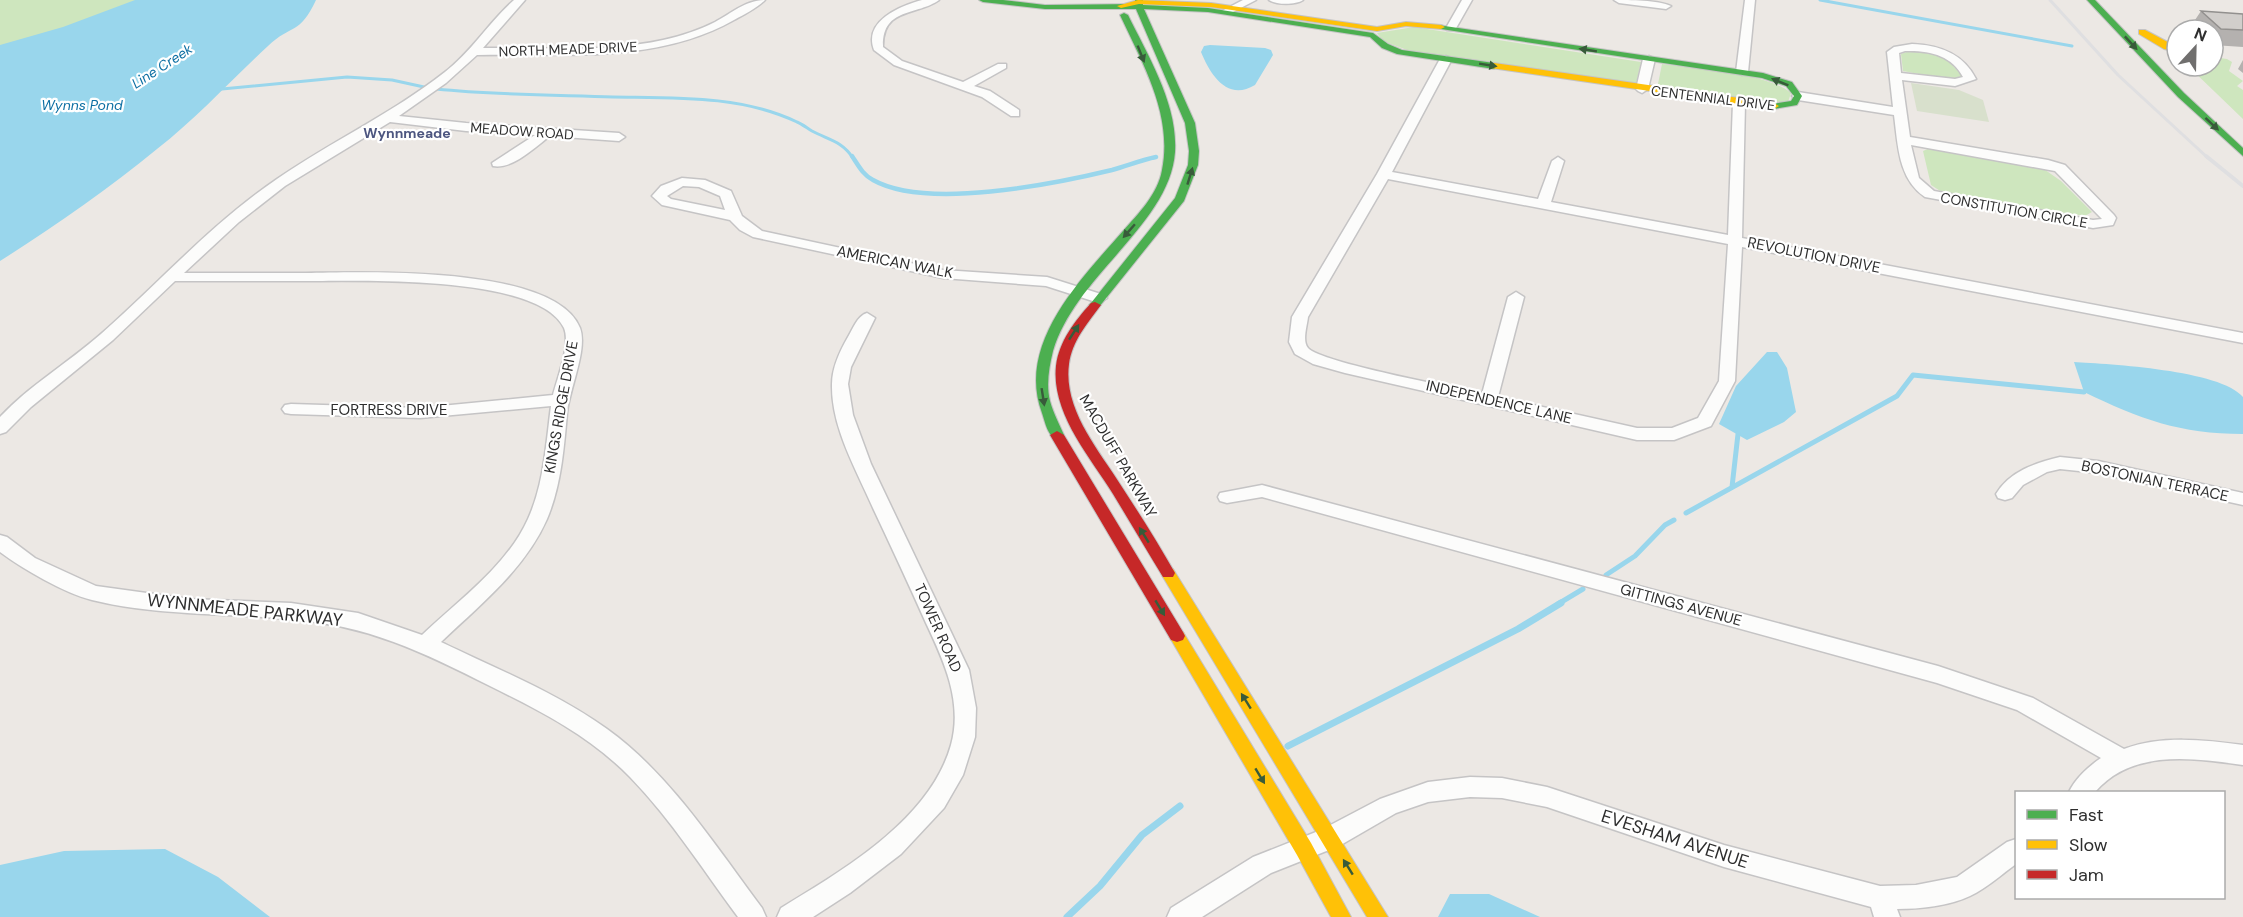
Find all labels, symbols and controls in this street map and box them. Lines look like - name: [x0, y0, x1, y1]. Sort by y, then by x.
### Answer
- north arrow: [2165, 18, 2225, 78]
- text: N: [2191, 23, 2210, 46]
- one-way arrow: [2124, 35, 2138, 50]
- street label: NORTH MEADE DRIVE: [498, 38, 638, 60]
- water label: Line Creek: [128, 39, 196, 92]
- one-way arrow: [1579, 45, 1598, 54]
- one-way arrow: [1136, 46, 1146, 64]
- one-way arrow: [1478, 61, 1497, 70]
- one-way arrow: [1771, 77, 1789, 86]
- street label: CENTENNIAL DRIVE: [1650, 81, 1776, 115]
- water label: Wynns Pond: [41, 96, 123, 114]
- one-way arrow: [2204, 117, 2219, 130]
- street label: MEADOW ROAD: [470, 118, 574, 144]
- district label: Wynnmeade: [363, 124, 451, 142]
- one-way arrow: [1186, 167, 1195, 185]
- street label: CONSTITUTION CIRCLE: [1939, 188, 2089, 232]
- one-way arrow: [1122, 223, 1135, 239]
- street label: REVOLUTION DRIVE: [1746, 232, 1882, 278]
- street label: AMERICAN WALK: [835, 241, 955, 283]
- one-way arrow: [1069, 323, 1080, 340]
- street label: KINGS RIDGE DRIVE: [539, 339, 583, 475]
- street label: INDEPENDENCE LANE: [1424, 375, 1574, 429]
- one-way arrow: [1039, 388, 1048, 407]
- street label: MACDUFF PARKWAY: [1075, 391, 1162, 521]
- street label: FORTRESS DRIVE: [331, 400, 448, 420]
- street label: BOSTONIAN TERRACE: [2080, 456, 2230, 506]
- one-way arrow: [1138, 527, 1149, 543]
- street label: GITTINGS AVENUE: [1618, 579, 1744, 631]
- street label: TOWER ROAD: [910, 581, 966, 675]
- street label: WYNNMEADE PARKWAY: [146, 588, 345, 632]
- one-way arrow: [1155, 600, 1166, 616]
- one-way arrow: [1240, 693, 1251, 709]
- one-way arrow: [1255, 768, 1266, 784]
- legend: [2015, 791, 2225, 899]
- text: Fast: [2069, 803, 2104, 827]
- street label: EVESHAM AVENUE: [1598, 804, 1752, 874]
- text: Slow: [2069, 833, 2108, 857]
- one-way arrow: [1342, 859, 1353, 875]
- text: Jam: [2069, 863, 2104, 887]

